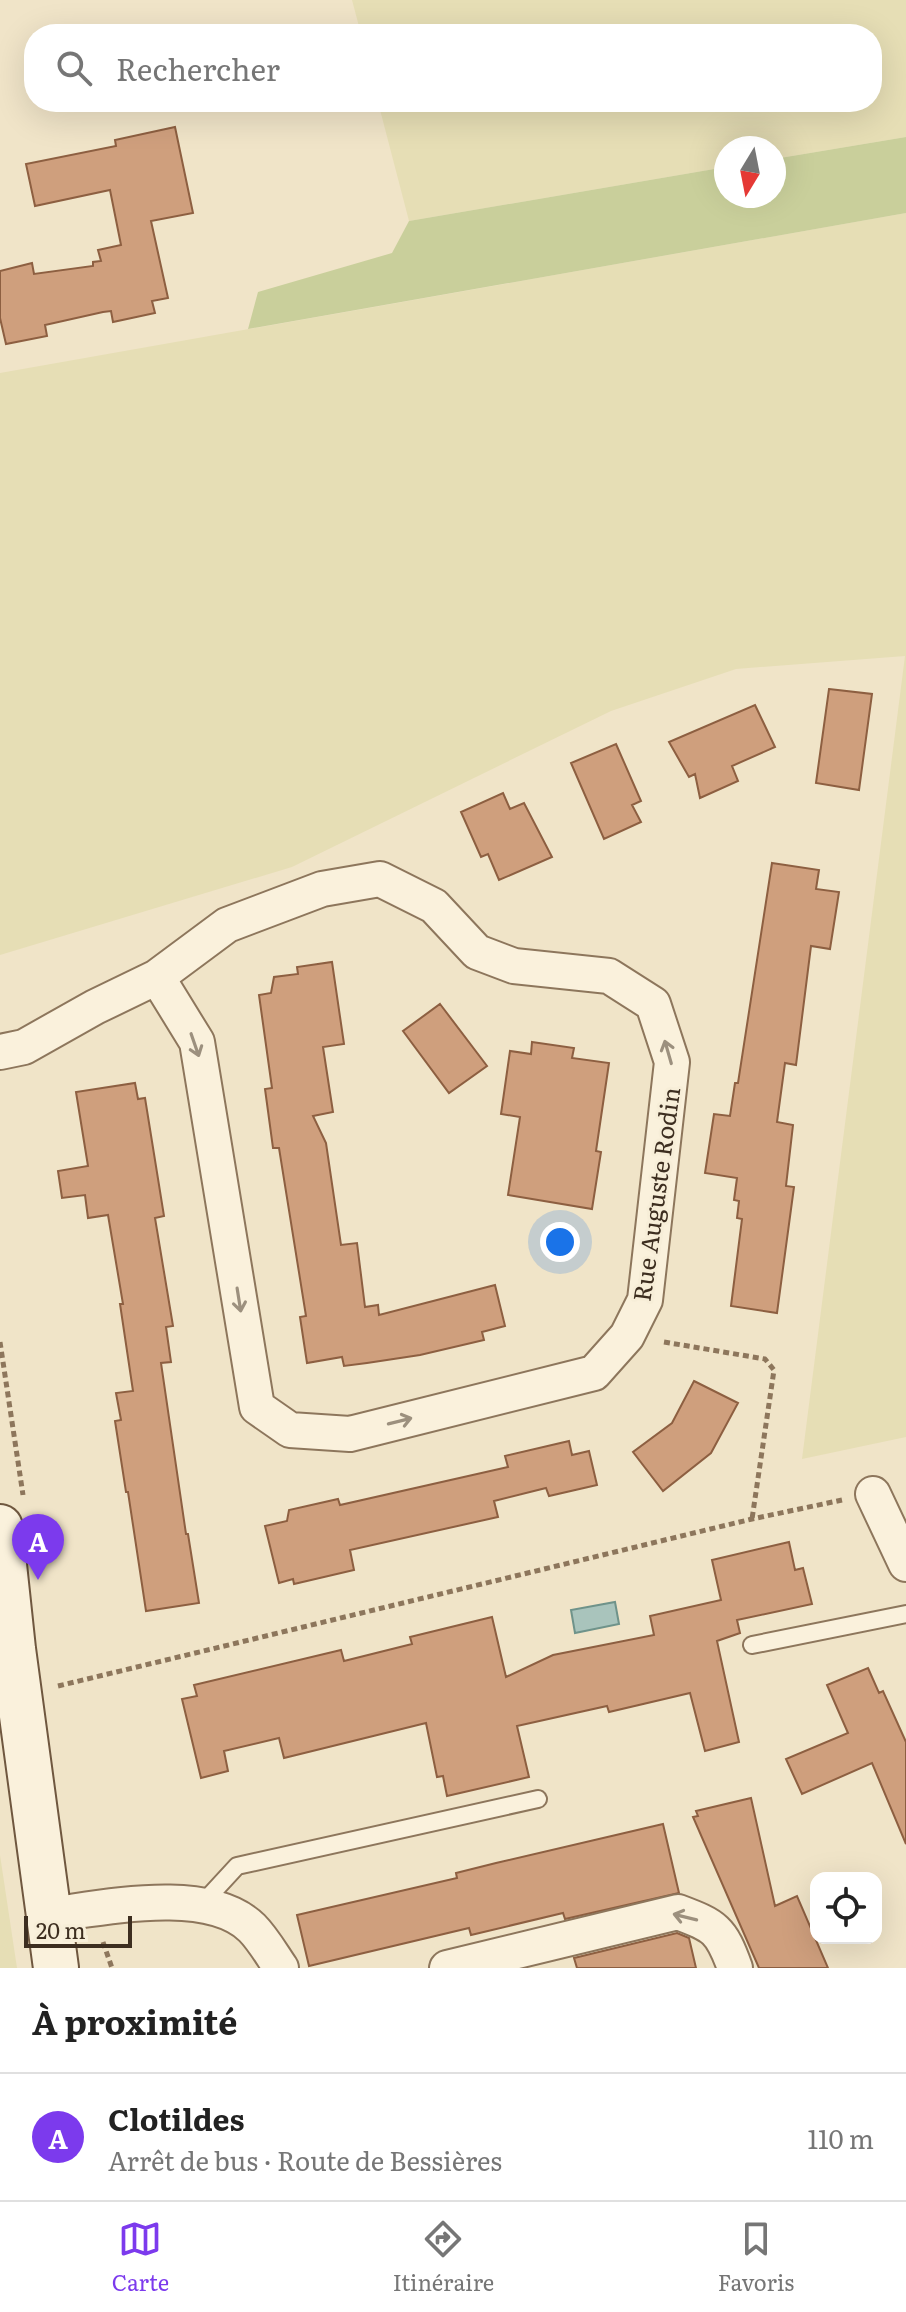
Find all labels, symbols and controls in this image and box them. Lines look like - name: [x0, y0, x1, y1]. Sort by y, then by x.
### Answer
- search box: [24, 24, 882, 112]
- icon: search: [52, 46, 96, 90]
- text: Rechercher: [116, 46, 280, 90]
- north arrow: [714, 136, 786, 208]
- one-way arrow: [188, 1032, 203, 1057]
- one-way arrow: [660, 1040, 674, 1065]
- street label: Rue Auguste Rodin: [623, 1084, 687, 1303]
- your location: [540, 1222, 580, 1262]
- one-way arrow: [232, 1287, 247, 1313]
- one-way arrow: [386, 1413, 412, 1428]
- pin: A: [12, 1514, 64, 1580]
- map controls: [810, 1872, 882, 1944]
- button: locate: [810, 1872, 882, 1944]
- one-way arrow: [673, 1908, 698, 1923]
- scale bar: [24, 1912, 132, 1948]
- text: 20 m: [36, 1913, 86, 1946]
- text: À proximité: [32, 1995, 237, 2045]
- text: Clotildes: [108, 2096, 244, 2140]
- text: A: [48, 2118, 68, 2157]
- text: 110 m: [807, 2118, 874, 2157]
- text: Arrêt de bus · Route de Bessières: [108, 2140, 502, 2179]
- tab: Carte: [112, 2217, 169, 2298]
- tab: Itinéraire: [393, 2217, 494, 2298]
- tab: Favoris: [718, 2217, 794, 2298]

